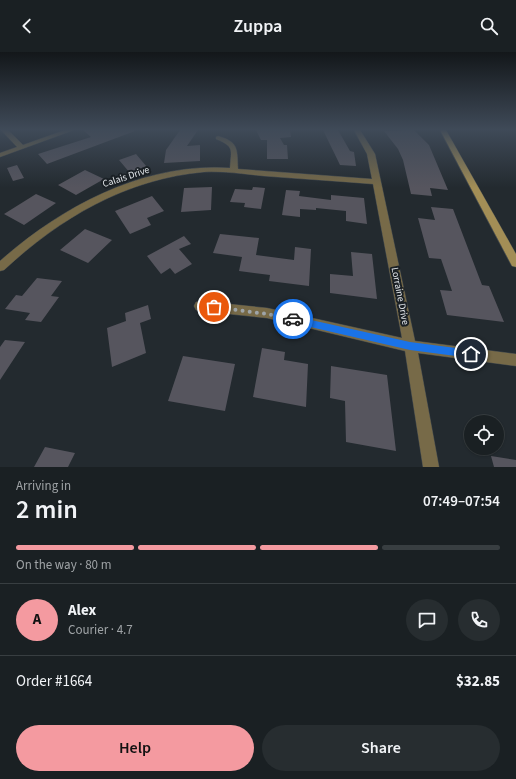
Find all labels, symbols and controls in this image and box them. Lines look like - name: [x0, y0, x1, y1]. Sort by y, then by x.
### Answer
- text: Zuppa: [234, 14, 282, 39]
- icon: back: [16, 15, 38, 37]
- icon: search: [478, 15, 500, 37]
- street label: Calais Drive: [101, 163, 151, 191]
- street label: Lorraine Drive: [388, 266, 412, 326]
- pin: [197, 290, 231, 324]
- icon: bag: [203, 296, 225, 318]
- courier: [273, 299, 313, 339]
- icon: car: [282, 308, 304, 330]
- pin: [454, 337, 488, 371]
- icon: home: [460, 343, 482, 365]
- map controls: [464, 415, 504, 455]
- button: locate: [464, 415, 504, 455]
- text: Arriving in: [16, 477, 71, 495]
- text: 2 min: [16, 491, 78, 528]
- text: 07:49–07:54: [423, 491, 500, 512]
- text: On the way · 80 m: [16, 556, 111, 574]
- button: chat: [406, 599, 448, 641]
- button: phone: [458, 599, 500, 641]
- text: Alex: [68, 600, 96, 621]
- text: A: [33, 609, 41, 630]
- text: Courier · 4.7: [68, 621, 133, 639]
- text: Order #1664: [16, 671, 92, 692]
- text: $32.85: [456, 671, 500, 692]
- button: Help: [16, 725, 254, 771]
- button: Share: [262, 725, 500, 771]

